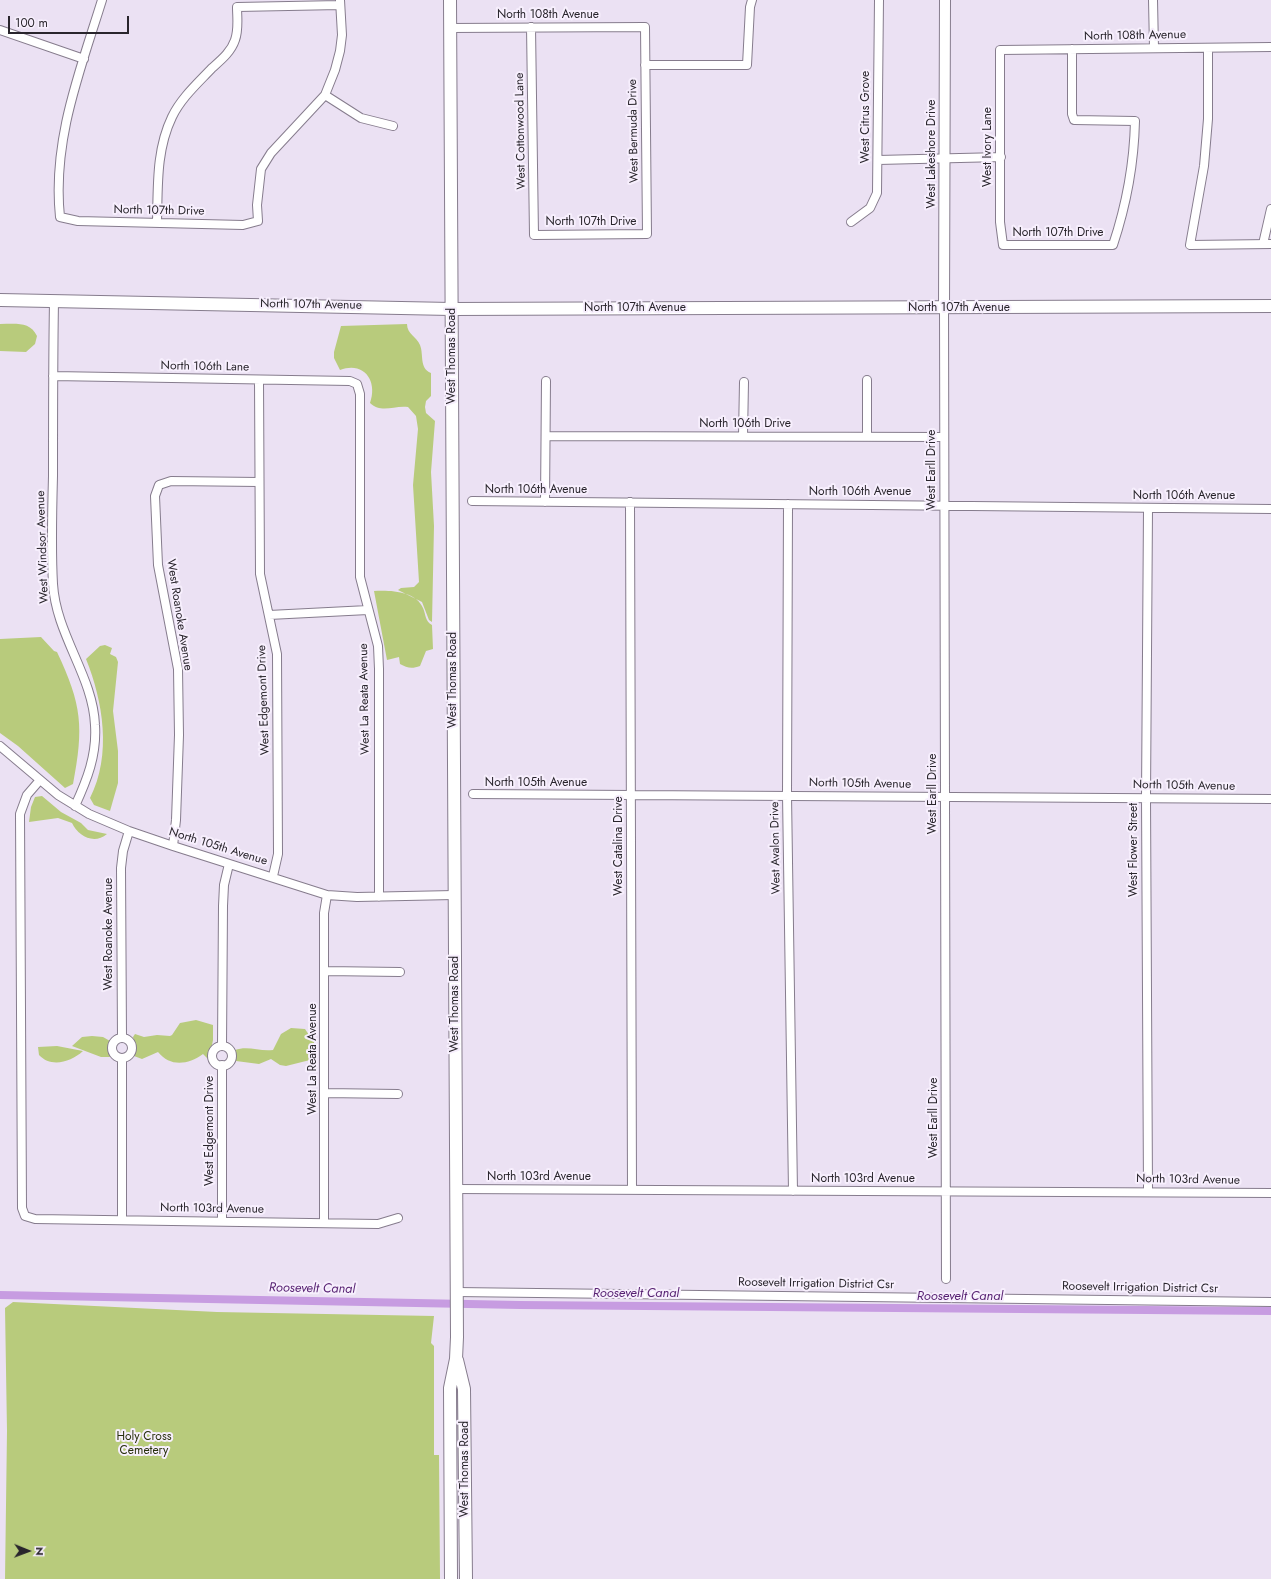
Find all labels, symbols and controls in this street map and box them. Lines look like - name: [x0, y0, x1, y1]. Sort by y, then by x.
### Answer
- scale bar: [10, 8, 131, 34]
- street label: North 108th Avenue: [497, 8, 599, 22]
- text: 100 m: [15, 14, 48, 32]
- street label: North 108th Avenue: [1084, 28, 1186, 44]
- street label: West Citrus Grove: [859, 71, 873, 163]
- street label: West Cottonwood Lane: [513, 72, 529, 190]
- street label: West Bermuda Drive: [626, 79, 642, 183]
- street label: West Lakeshore Drive: [925, 100, 939, 208]
- street label: West Ivory Lane: [981, 107, 995, 187]
- street label: North 107th Drive: [113, 203, 205, 219]
- street label: North 107th Drive: [545, 215, 637, 229]
- street label: North 107th Drive: [1012, 226, 1104, 240]
- street label: North 107th Avenue: [260, 297, 362, 313]
- street label: North 107th Avenue: [584, 301, 686, 315]
- street label: North 107th Avenue: [908, 301, 1010, 315]
- street label: West Thomas Road: [445, 308, 459, 404]
- street label: North 106th Lane: [161, 359, 249, 375]
- street label: North 106th Drive: [699, 417, 791, 431]
- street label: West Earll Drive: [925, 430, 939, 510]
- street label: North 106th Avenue: [485, 483, 587, 497]
- street label: North 106th Avenue: [809, 485, 911, 499]
- street label: North 106th Avenue: [1133, 489, 1235, 503]
- street label: West Windsor Avenue: [34, 490, 52, 604]
- street label: West Roanoke Avenue: [163, 558, 195, 672]
- street label: West Thomas Road: [446, 632, 460, 728]
- street label: West La Reata Avenue: [357, 643, 373, 755]
- street label: West Edgemont Drive: [255, 645, 273, 755]
- street label: West Earll Drive: [926, 754, 940, 834]
- street label: North 105th Avenue: [485, 776, 587, 790]
- street label: North 105th Avenue: [809, 776, 911, 792]
- street label: North 105th Avenue: [1133, 778, 1235, 794]
- street label: West Catalina Drive: [612, 796, 626, 896]
- street label: West Avalon Drive: [768, 802, 784, 894]
- street label: West Flower Street: [1127, 803, 1141, 897]
- street label: North 105th Avenue: [167, 825, 269, 869]
- street label: West Roanoke Avenue: [102, 878, 116, 990]
- street label: West Thomas Road: [448, 956, 462, 1052]
- street label: West La Reata Avenue: [306, 1003, 320, 1115]
- street label: West Edgemont Drive: [203, 1076, 217, 1186]
- street label: West Earll Drive: [927, 1078, 941, 1158]
- street label: North 103rd Avenue: [487, 1170, 591, 1184]
- street label: North 103rd Avenue: [811, 1172, 915, 1186]
- street label: North 103rd Avenue: [1136, 1172, 1240, 1188]
- street label: North 103rd Avenue: [160, 1201, 264, 1217]
- street label: Roosevelt Irrigation District Csr: [738, 1275, 894, 1293]
- street label: Roosevelt Irrigation District Csr: [1062, 1279, 1218, 1297]
- water label: Roosevelt Canal: [269, 1280, 355, 1298]
- water label: Roosevelt Canal: [593, 1286, 679, 1302]
- water label: Roosevelt Canal: [917, 1289, 1003, 1305]
- street label: West Thomas Road: [458, 1421, 472, 1517]
- park label: Holy Cross Cemetery: [116, 1430, 172, 1458]
- north arrow: [8, 1531, 48, 1571]
- text: N: [32, 1547, 48, 1556]

